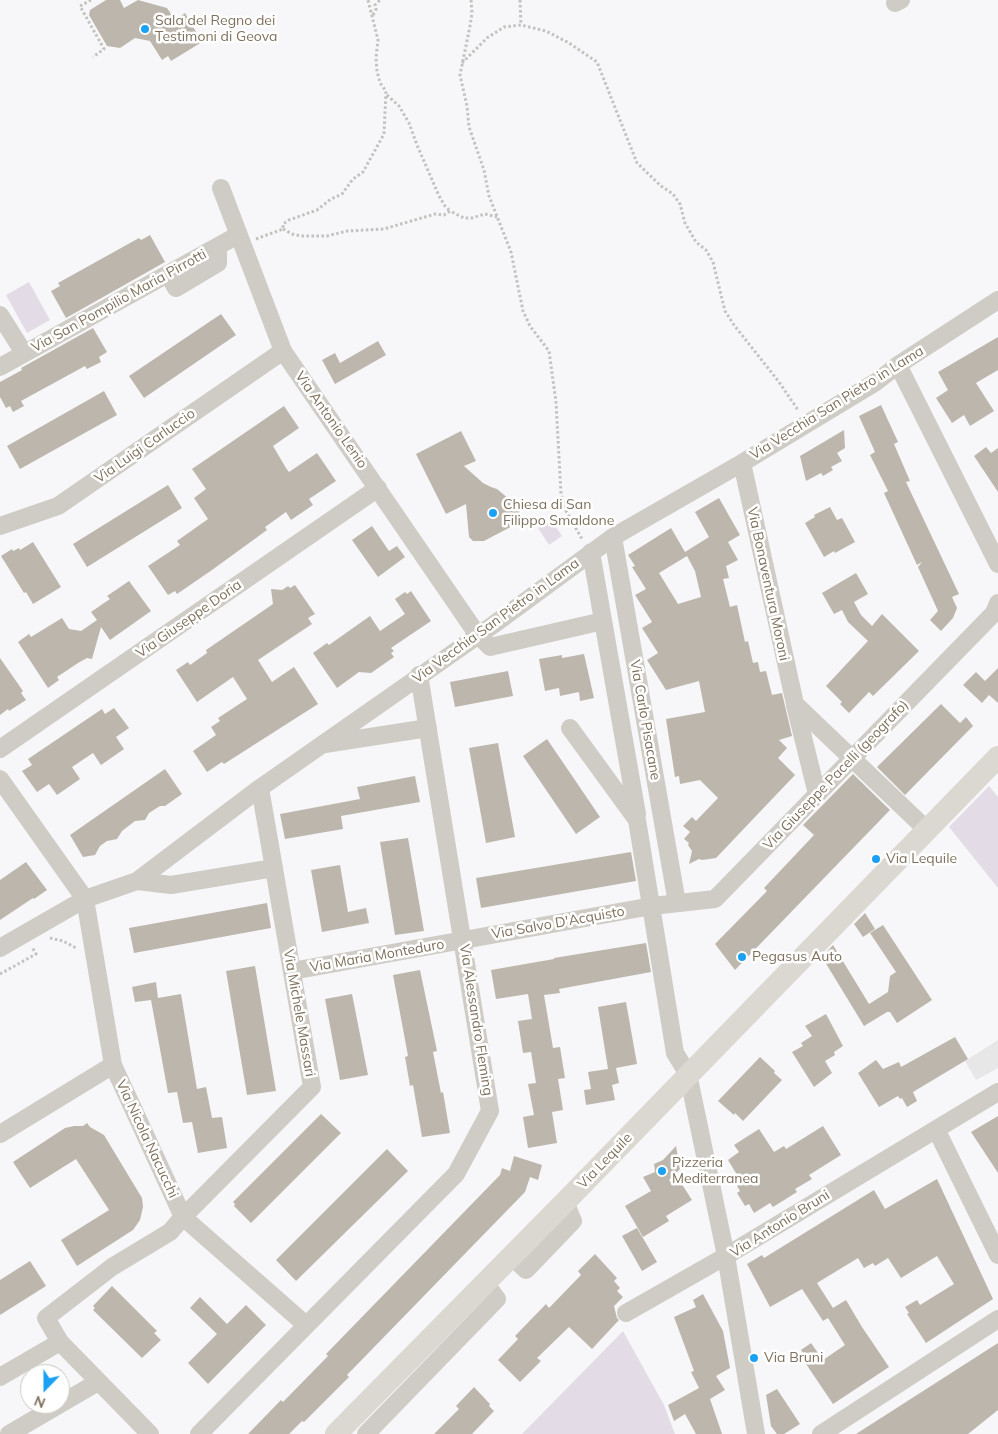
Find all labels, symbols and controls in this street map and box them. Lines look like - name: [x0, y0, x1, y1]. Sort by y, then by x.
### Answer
- place label: Sala del Regno dei Testimoni di Geova: [155, 13, 277, 46]
- marker: Sala del Regno dei Testimoni di Geova: [139, 23, 151, 35]
- street label: Via San Pompilio Maria Pirrotti: [29, 246, 209, 356]
- street label: Via Vecchia San Pietro in Lama: [747, 342, 927, 464]
- street label: Via Antonio Lenio: [291, 368, 371, 472]
- street label: Via Luigi Carluccio: [92, 405, 198, 487]
- place label: Chiesa di San Filippo Smaldone: [503, 497, 614, 530]
- street label: Via Bonaventura Moroni: [743, 506, 793, 662]
- marker: Chiesa di San Filippo Smaldone: [487, 507, 499, 519]
- street label: Via Vecchia San Pietro in Lama: [410, 555, 582, 687]
- street label: Via Giuseppe Doria: [133, 576, 245, 662]
- street label: Via Carlo Pisacane: [626, 659, 664, 781]
- street label: Via Giuseppe Pacelli (geografo): [760, 697, 912, 853]
- place label: Via Lequile: [886, 851, 957, 867]
- marker: Via Lequile: [870, 853, 882, 865]
- street label: Via Salvo D'Acquisto: [490, 903, 626, 943]
- street label: Via Maria Monteduro: [308, 936, 446, 976]
- street label: Via Alessandro Fleming: [456, 943, 496, 1097]
- street label: Via Michele Massari: [280, 948, 318, 1078]
- place label: Pegasus Auto: [752, 949, 842, 965]
- marker: Pegasus Auto: [736, 951, 748, 963]
- street label: Via Nicola Nacucchi: [112, 1077, 182, 1201]
- street label: Via Lequile: [574, 1130, 636, 1192]
- place label: Pizzeria Mediterranea: [672, 1155, 759, 1188]
- marker: Pizzeria Mediterranea: [656, 1165, 668, 1177]
- street label: Via Antonio Bruni: [727, 1187, 833, 1261]
- place label: Via Bruni: [764, 1350, 823, 1366]
- marker: Via Bruni: [748, 1352, 760, 1364]
- north arrow: [20, 1364, 70, 1414]
- text: N: [31, 1392, 48, 1412]

